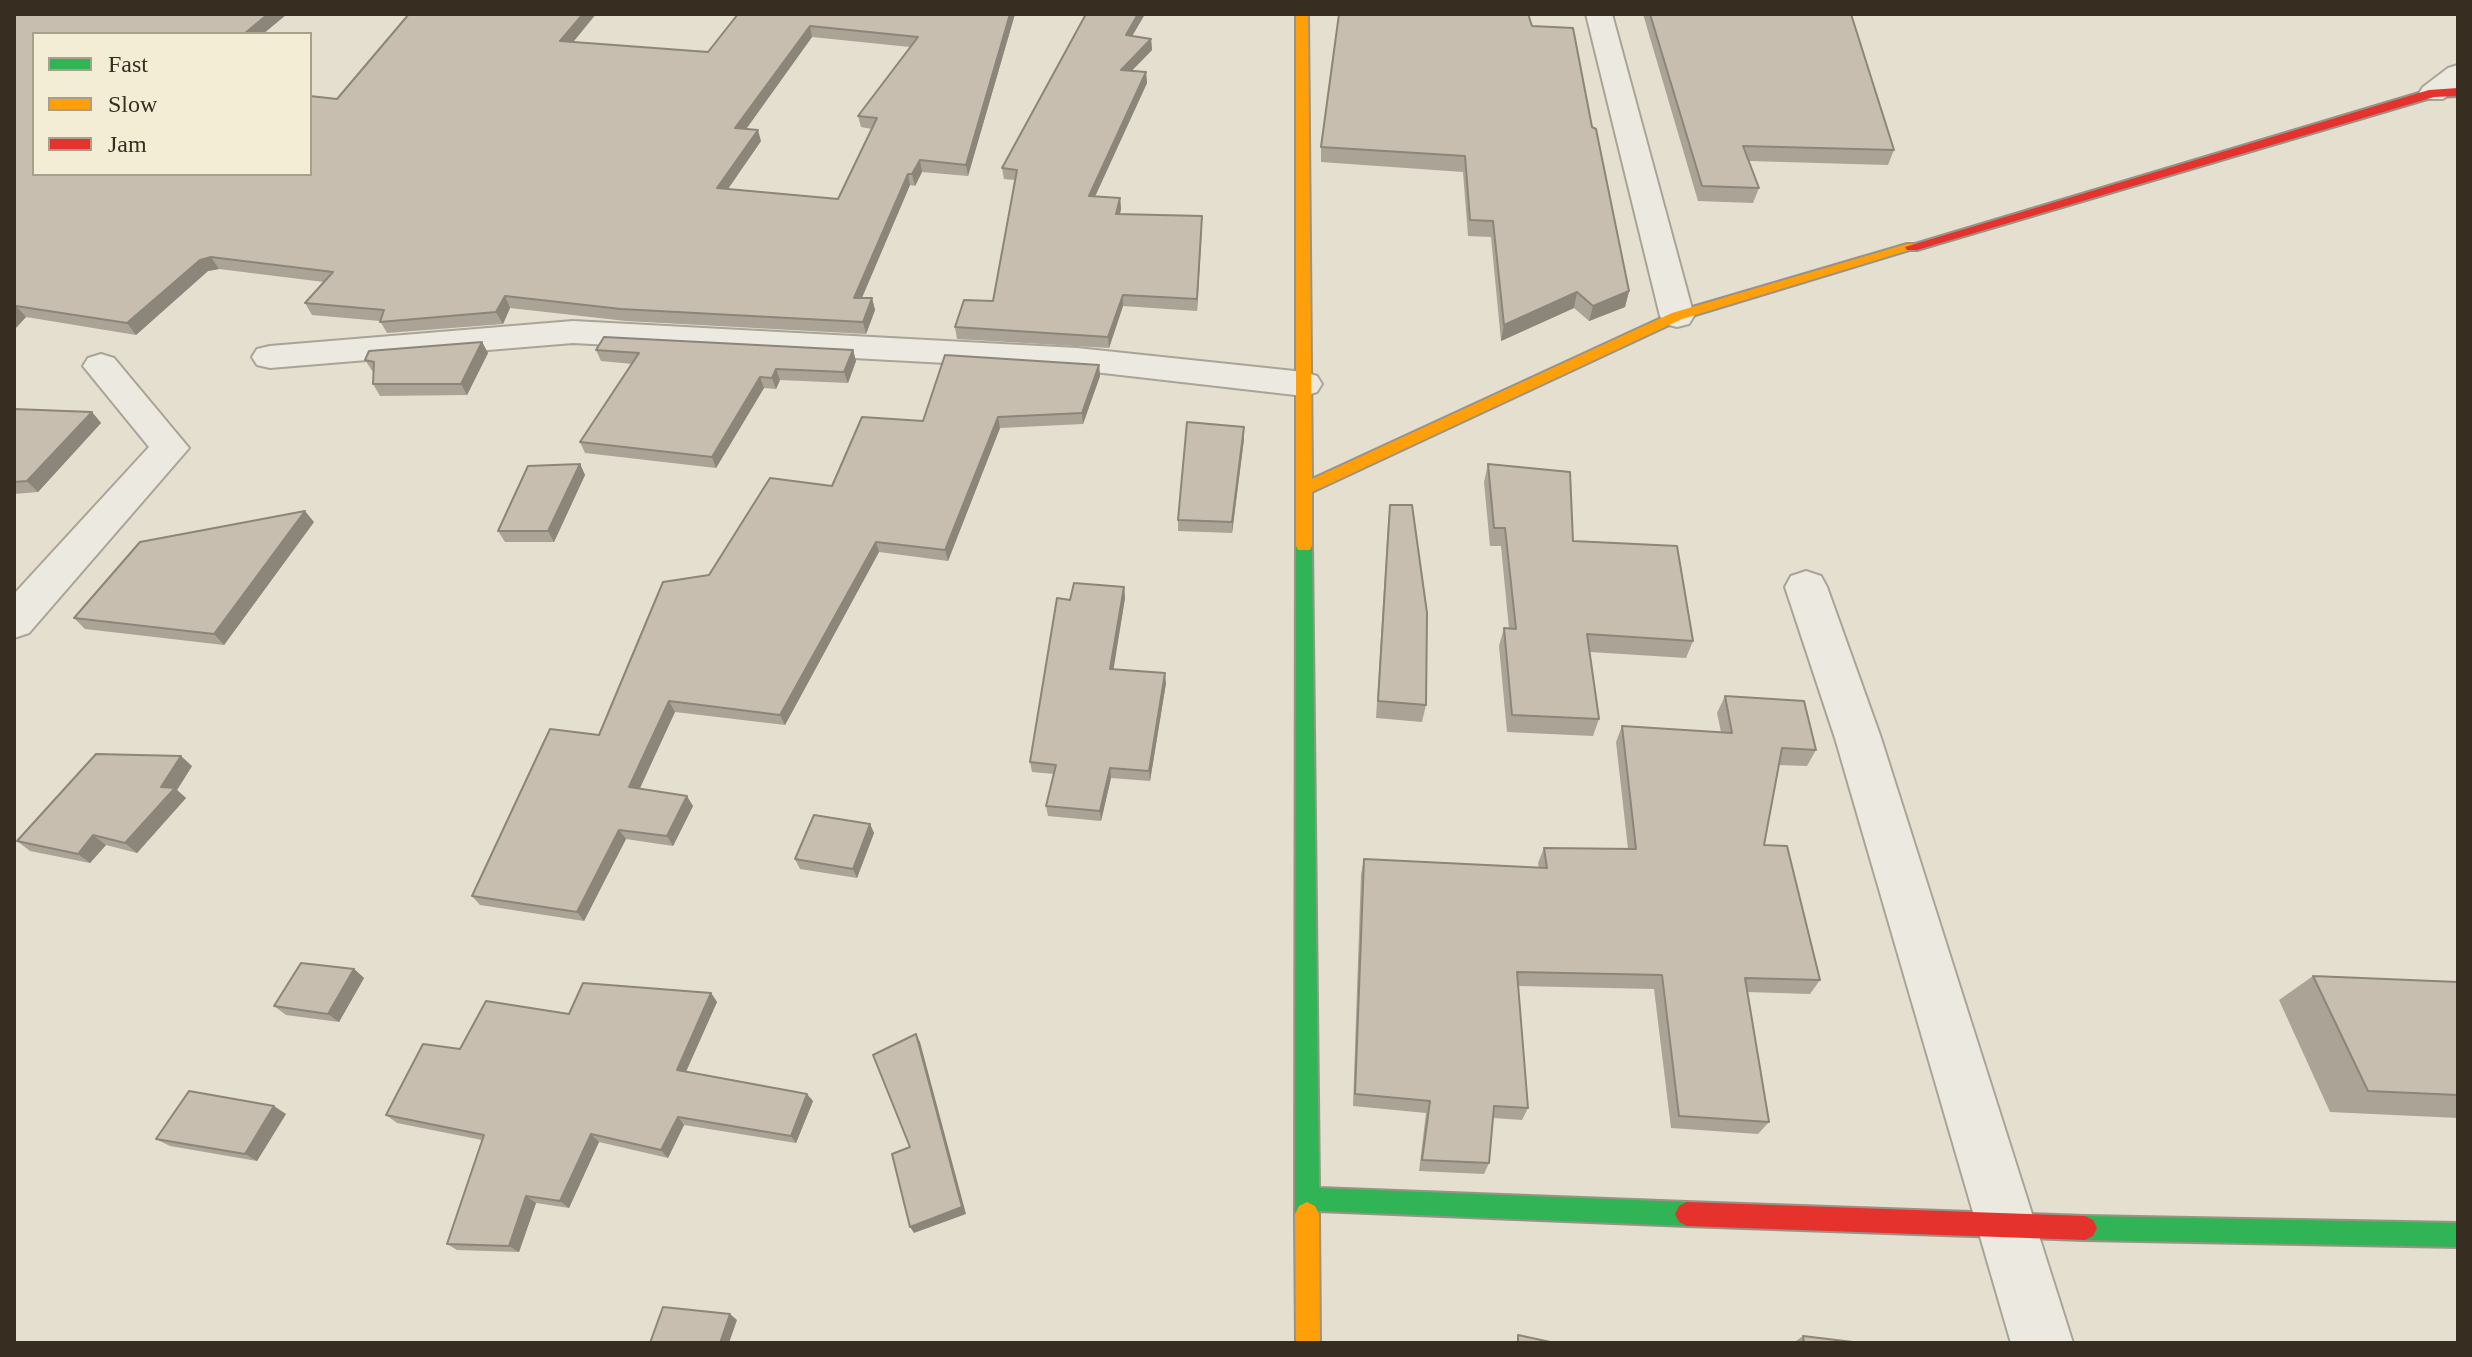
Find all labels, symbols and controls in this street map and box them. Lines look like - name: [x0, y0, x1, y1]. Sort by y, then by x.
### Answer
- legend: [32, 32, 312, 176]
- text: Fast: [108, 51, 148, 77]
- text: Slow: [108, 91, 157, 117]
- text: Jam: [108, 131, 147, 157]

